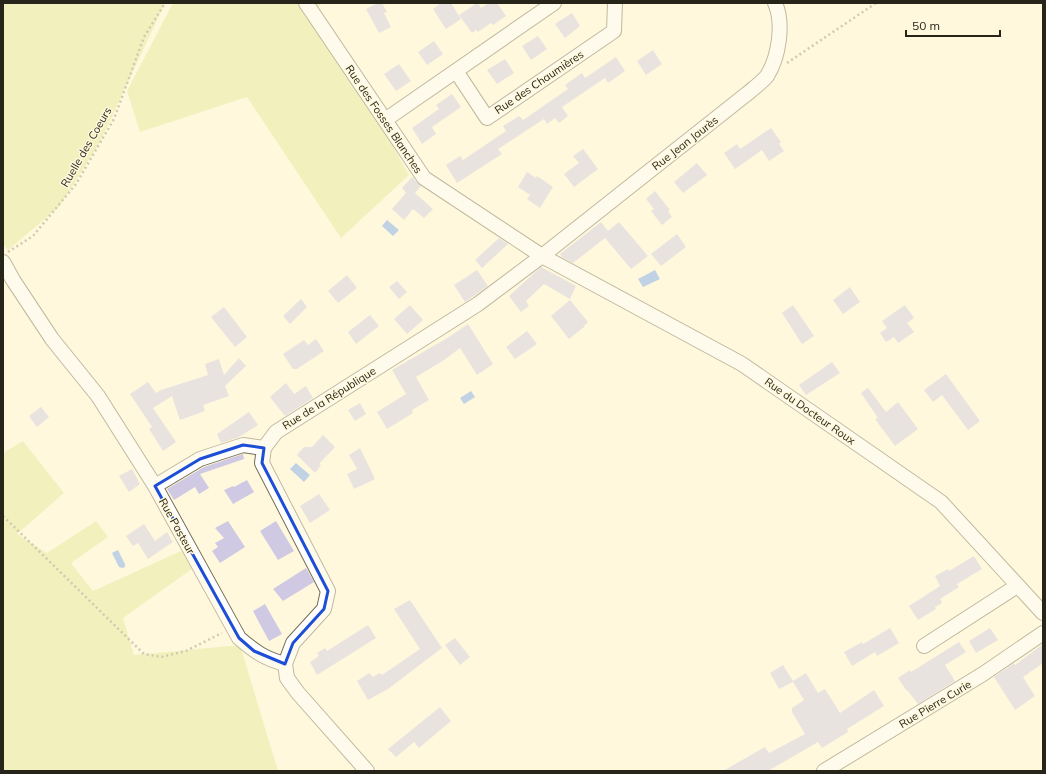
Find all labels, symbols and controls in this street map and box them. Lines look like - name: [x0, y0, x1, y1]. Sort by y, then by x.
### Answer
- scale bar: [906, 12, 1000, 38]
- text: 50 m: [912, 18, 940, 33]
- street label: Rue des Chaumières: [492, 47, 586, 117]
- street label: Rue des Fosses Blanches: [342, 62, 426, 176]
- street label: Ruelle des Coeurs: [57, 104, 115, 190]
- street label: Rue Jean Jaurès: [649, 113, 721, 173]
- street label: Rue de la République: [280, 364, 378, 432]
- street label: Rue du Docteur Roux: [762, 374, 858, 448]
- street label: Rue Pasteur: [156, 496, 198, 556]
- street label: Rue Pierre Curie: [896, 677, 974, 731]

